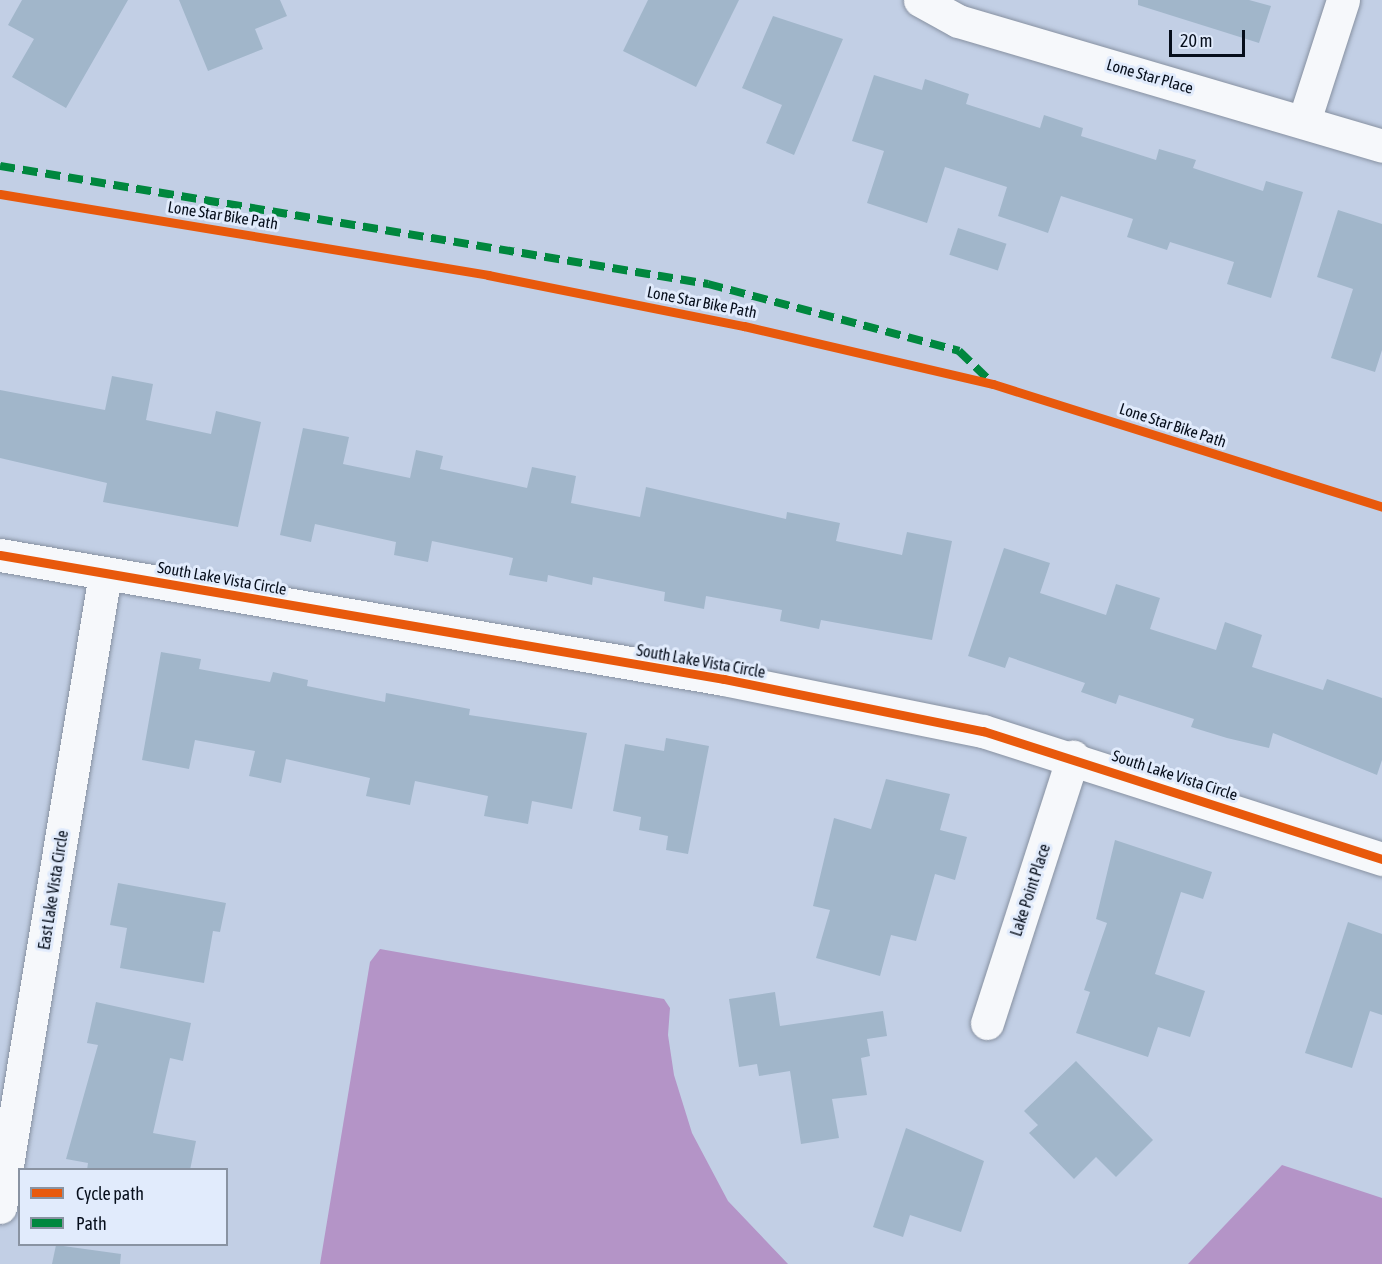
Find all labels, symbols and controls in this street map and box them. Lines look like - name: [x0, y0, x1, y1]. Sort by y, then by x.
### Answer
- scale bar: [1172, 18, 1248, 56]
- text: 20 m: [1180, 30, 1212, 51]
- street label: Lone Star Place: [1104, 54, 1196, 98]
- street label: Lone Star Bike Path: [166, 197, 280, 233]
- street label: Lone Star Bike Path: [646, 282, 758, 322]
- street label: Lone Star Bike Path: [1117, 399, 1229, 451]
- street label: South Lake Vista Circle: [156, 557, 288, 599]
- street label: South Lake Vista Circle: [635, 640, 767, 682]
- street label: South Lake Vista Circle: [1110, 746, 1240, 804]
- street label: East Lake Vista Circle: [34, 829, 72, 951]
- street label: Lake Point Place: [1006, 841, 1054, 939]
- legend: [18, 1168, 228, 1246]
- text: Cycle path: [76, 1183, 144, 1204]
- text: Path: [76, 1213, 107, 1234]

